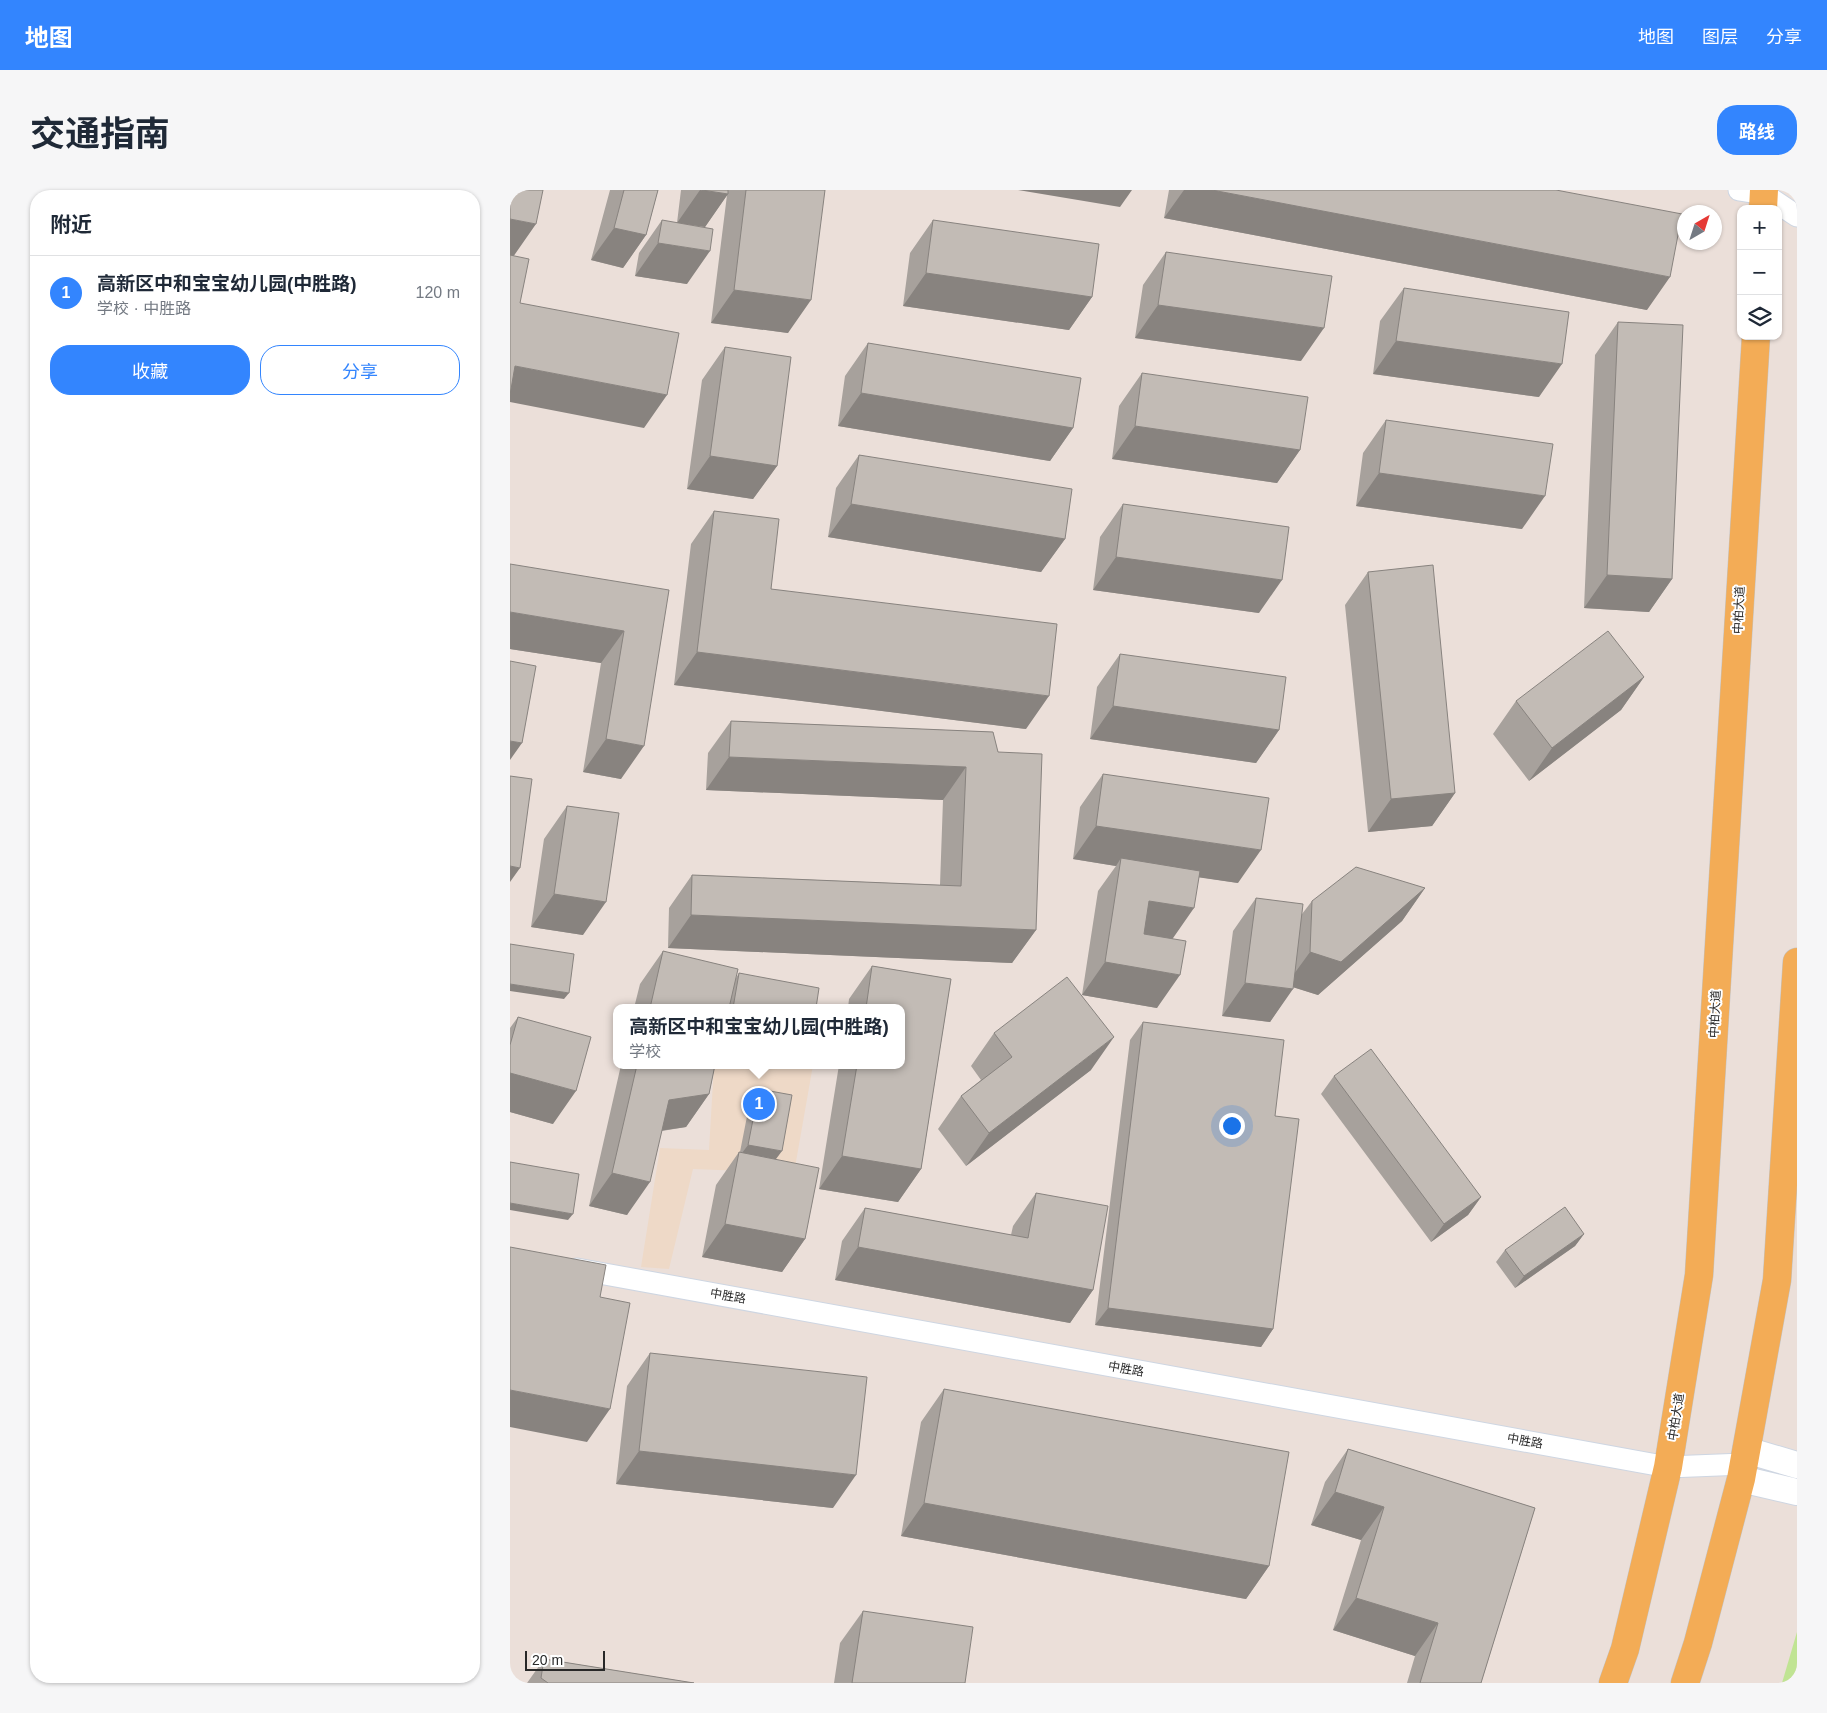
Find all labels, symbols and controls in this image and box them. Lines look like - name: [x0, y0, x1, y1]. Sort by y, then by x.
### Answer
- text: 地图: [25, 24, 73, 51]
- text: 地图: [1638, 27, 1674, 47]
- text: 图层: [1702, 27, 1738, 47]
- text: 分享: [1766, 27, 1802, 47]
- button: 路线: [1717, 105, 1797, 155]
- text: 交通指南: [30, 114, 170, 153]
- north arrow: [1677, 205, 1722, 250]
- map controls: [1737, 205, 1782, 340]
- button: +: [1737, 205, 1782, 250]
- text: 附近: [50, 213, 92, 236]
- button: −: [1737, 250, 1782, 295]
- text: 高新区中和宝宝幼儿园(中胜路): [97, 273, 357, 294]
- text: 1: [62, 284, 70, 301]
- text: 120 m: [416, 284, 460, 301]
- button: layers: [1737, 295, 1782, 340]
- text: 学校 · 中胜路: [97, 300, 191, 317]
- button: 收藏: [50, 345, 250, 395]
- button: 分享: [260, 345, 460, 395]
- street label: 中柏大道: [1731, 586, 1747, 634]
- street label: 中柏大道: [1707, 990, 1723, 1038]
- popup: [613, 1004, 905, 1069]
- text: 高新区中和宝宝幼儿园(中胜路): [629, 1016, 889, 1037]
- text: 学校: [629, 1043, 661, 1060]
- pin: 1: [743, 1085, 775, 1123]
- your location: [1219, 1113, 1245, 1139]
- street label: 中胜路: [709, 1286, 747, 1306]
- street label: 中胜路: [1107, 1359, 1145, 1379]
- street label: 中柏大道: [1665, 1392, 1687, 1442]
- street label: 中胜路: [1506, 1431, 1544, 1451]
- scale bar: [525, 1648, 605, 1671]
- text: 20 m: [532, 1652, 563, 1668]

